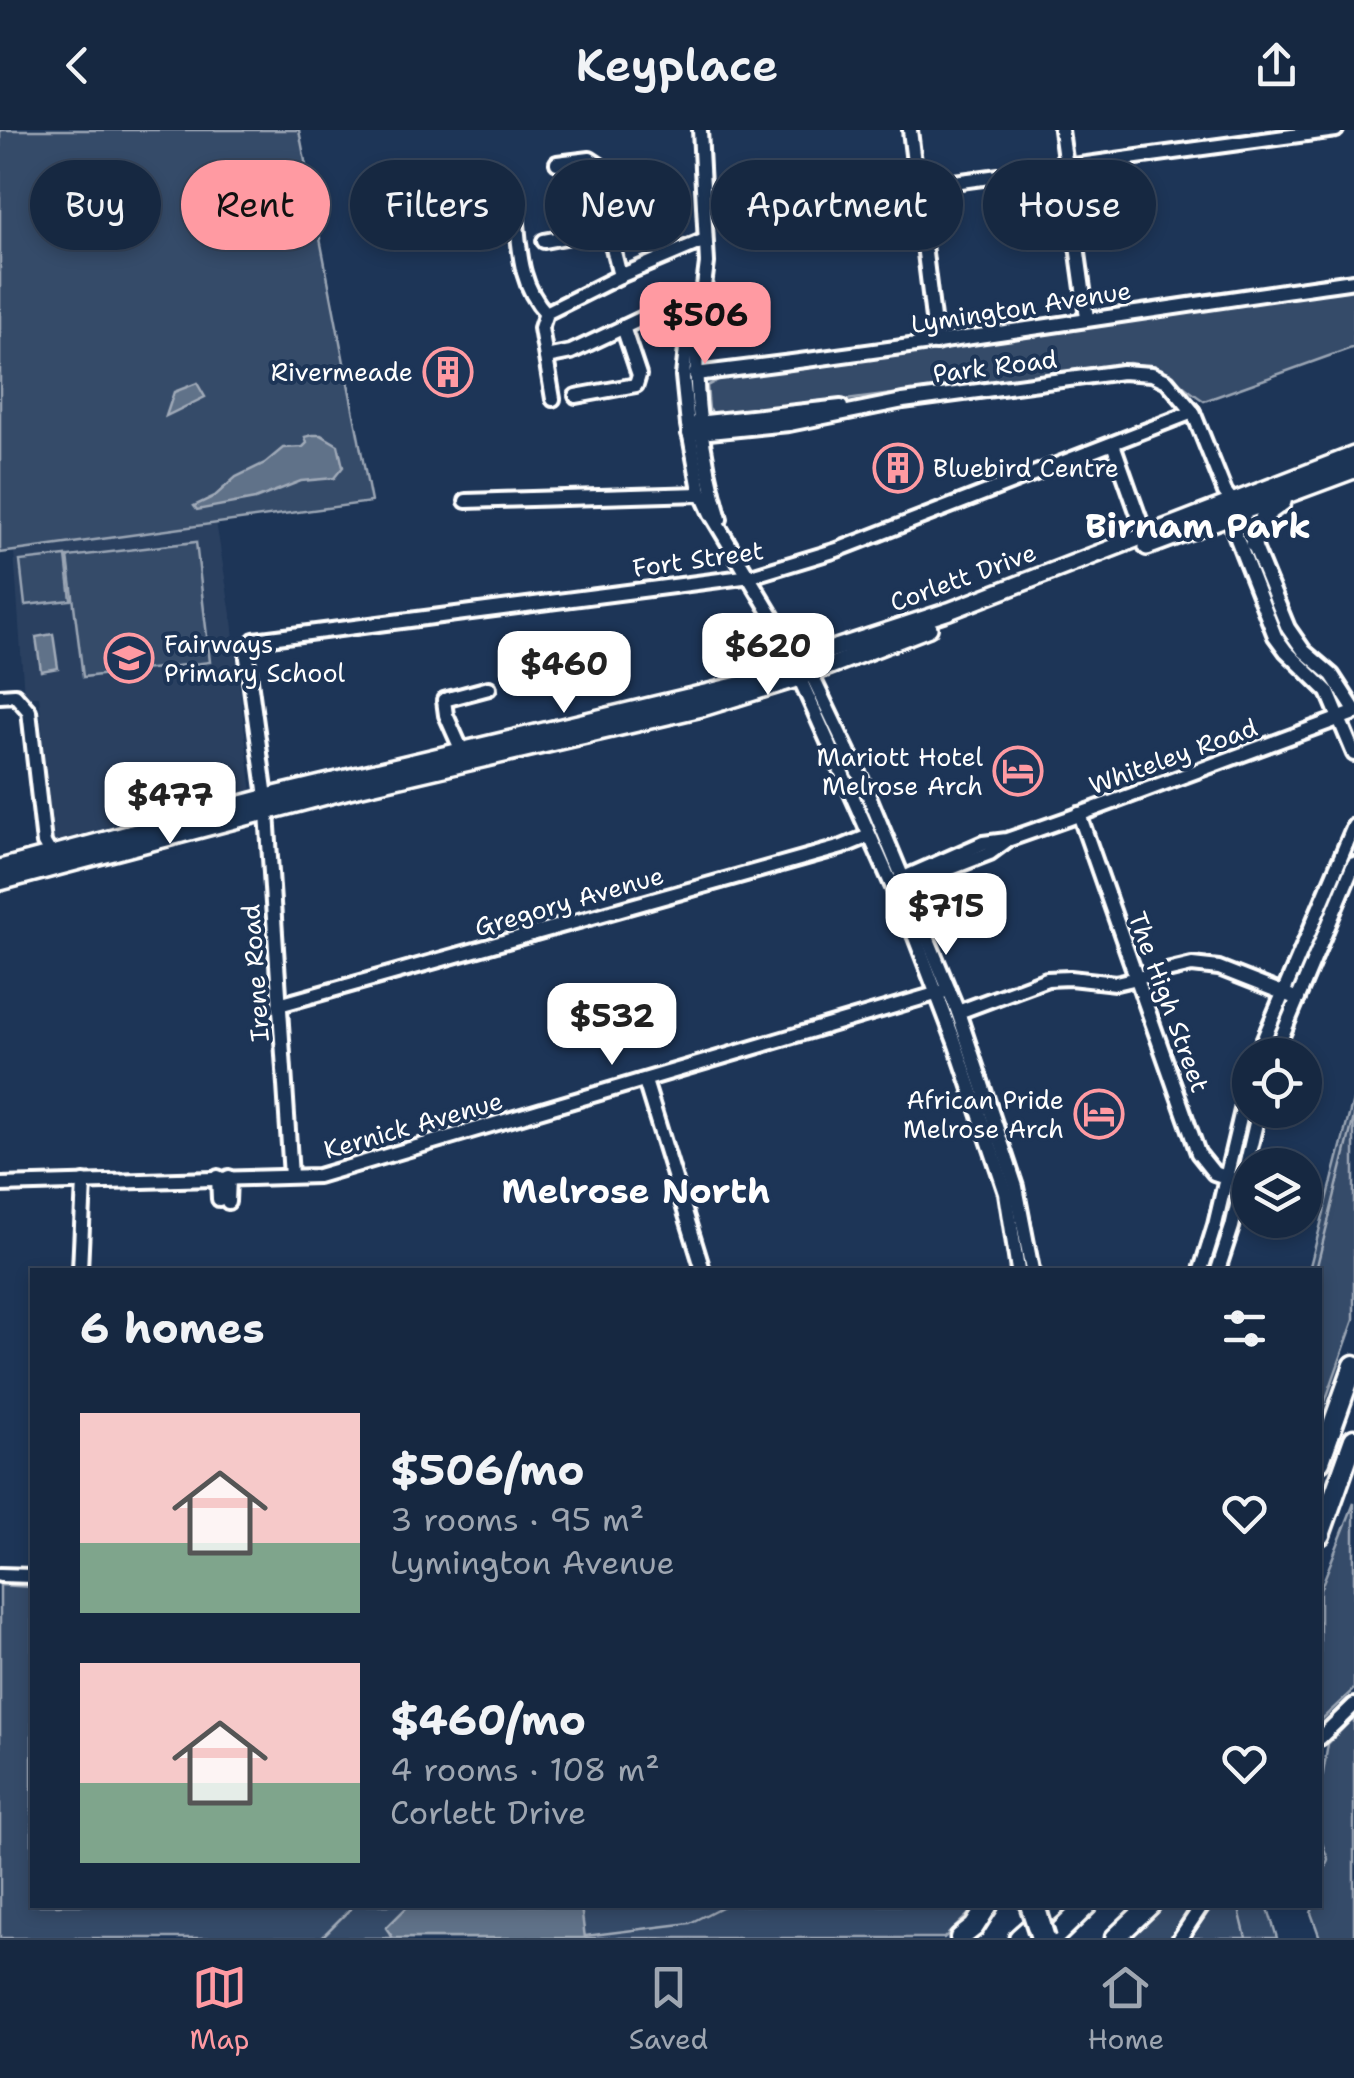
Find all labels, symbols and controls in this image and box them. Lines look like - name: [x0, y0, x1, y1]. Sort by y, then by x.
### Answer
- text: Keyplace: [576, 35, 778, 95]
- icon: back: [50, 38, 105, 93]
- icon: share: [1249, 38, 1304, 93]
- chip: Buy: [30, 160, 161, 250]
- chip: Rent: [181, 160, 330, 250]
- chip: Filters: [350, 160, 525, 250]
- chip: New: [545, 160, 691, 250]
- chip: Apartment: [711, 160, 963, 250]
- chip: House: [983, 160, 1156, 250]
- street label: Lymington Avenue: [908, 273, 1134, 341]
- pin: $506: [646, 282, 764, 367]
- text: $506: [662, 293, 748, 336]
- street label: Park Road: [931, 341, 1059, 390]
- building icon: Rivermeade: [422, 346, 474, 398]
- place label: Rivermeade: [271, 355, 413, 389]
- building icon: Bluebird Centre: [872, 442, 924, 494]
- place label: Bluebird Centre: [933, 451, 1119, 485]
- district label: Birnam Park: [1085, 502, 1311, 549]
- street label: Fort Street: [630, 533, 766, 585]
- street label: Corlett Drive: [885, 535, 1041, 619]
- pin: $620: [709, 613, 827, 698]
- text: $620: [724, 624, 812, 667]
- place label: Fairways Primary School: [164, 627, 346, 690]
- pin: $460: [505, 631, 623, 716]
- school or university icon: Fairways Primary School: [103, 632, 155, 684]
- text: $460: [520, 642, 608, 685]
- street label: Whiteley Road: [1084, 710, 1262, 802]
- place label: Mariott Hotel Melrose Arch: [817, 740, 983, 803]
- hotel icon: Mariott Hotel Melrose Arch: [992, 745, 1044, 797]
- pin: $477: [111, 762, 229, 847]
- text: $477: [127, 773, 213, 816]
- street label: Gregory Avenue: [470, 858, 668, 944]
- pin: $715: [887, 873, 1005, 958]
- text: $715: [908, 884, 984, 927]
- street label: Irene Road: [233, 903, 277, 1043]
- street label: The High Street: [1121, 907, 1217, 1097]
- pin: $532: [553, 983, 671, 1068]
- text: $532: [569, 994, 655, 1037]
- map controls: [1232, 1038, 1322, 1238]
- button: locate: [1232, 1038, 1322, 1128]
- street label: Kernick Avenue: [320, 1083, 506, 1167]
- place label: African Pride Melrose Arch: [903, 1083, 1064, 1146]
- hotel icon: African Pride Melrose Arch: [1073, 1088, 1125, 1140]
- button: layers: [1232, 1148, 1322, 1238]
- district label: Melrose North: [502, 1167, 771, 1214]
- text: 6 homes: [80, 1300, 265, 1356]
- icon: filters: [1217, 1301, 1272, 1356]
- text: $506/mo: [390, 1442, 585, 1498]
- icon: home: [160, 1453, 280, 1573]
- icon: heart: [1217, 1486, 1272, 1541]
- text: 3 rooms · 95 m²: [390, 1498, 644, 1541]
- text: Lymington Avenue: [390, 1541, 675, 1584]
- text: $460/mo: [390, 1692, 586, 1748]
- icon: home: [160, 1703, 280, 1823]
- icon: heart: [1217, 1736, 1272, 1791]
- text: 4 rooms · 108 m²: [390, 1748, 660, 1791]
- text: Corlett Drive: [390, 1791, 586, 1834]
- tab: Map: [190, 1960, 250, 2058]
- tab: Saved: [629, 1960, 708, 2058]
- tab: Home: [1087, 1960, 1164, 2058]

